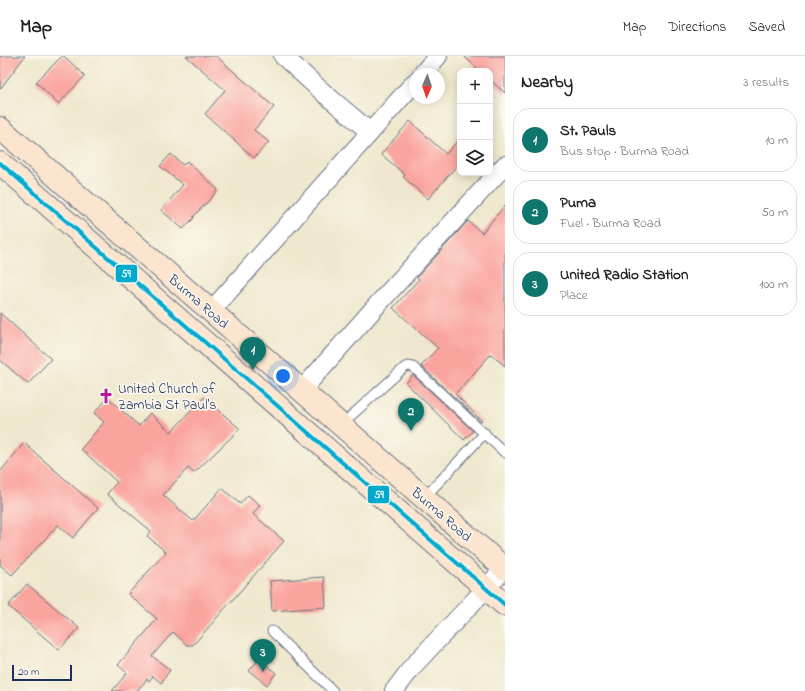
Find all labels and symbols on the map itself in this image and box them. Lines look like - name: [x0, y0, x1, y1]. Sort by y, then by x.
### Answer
- north arrow: [409, 68, 445, 104]
- line badge: 59: [115, 264, 138, 283]
- text: 59: [121, 266, 131, 282]
- street label: Burma Road: [162, 269, 233, 334]
- pin: 1: [240, 337, 266, 370]
- your location: [273, 366, 293, 386]
- place label: United Church of Zambia St Paul's: [118, 379, 216, 416]
- church icon: United Church of Zambia St Paul's: [97, 387, 115, 405]
- pin: 2: [398, 398, 424, 431]
- street label: Burma Road: [405, 482, 476, 547]
- line badge: 59: [367, 485, 390, 504]
- text: 59: [374, 487, 384, 503]
- pin: 3: [250, 639, 276, 672]
- scale bar: [12, 663, 72, 682]

